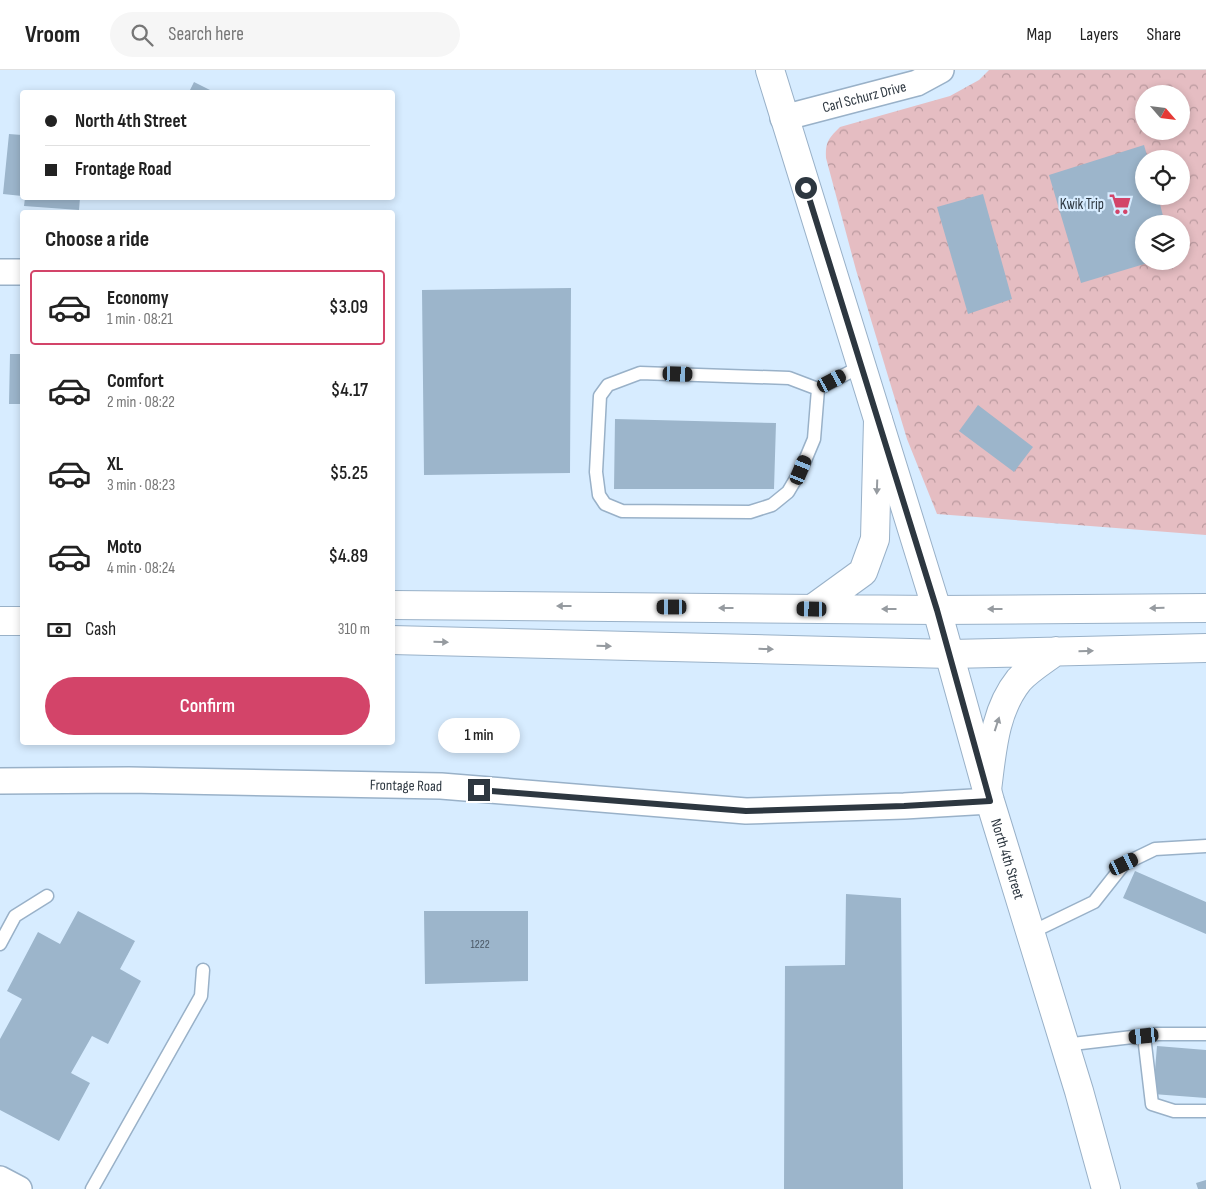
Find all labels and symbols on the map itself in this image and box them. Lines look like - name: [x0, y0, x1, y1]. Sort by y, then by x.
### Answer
- street label: Carl Schurz Drive: [821, 77, 908, 117]
- north arrow: [1135, 85, 1190, 140]
- route start: [795, 177, 817, 199]
- supermarket icon: Kwik Trip: [1107, 191, 1133, 217]
- place label: Kwik Trip: [1060, 195, 1104, 214]
- car: [662, 366, 693, 382]
- car: [815, 367, 848, 395]
- car: [788, 453, 813, 487]
- one-way arrow: [872, 479, 880, 495]
- car: [657, 600, 687, 615]
- car: [796, 601, 827, 617]
- one-way arrow: [555, 602, 571, 610]
- one-way arrow: [718, 604, 734, 612]
- one-way arrow: [880, 605, 896, 613]
- one-way arrow: [987, 605, 1003, 613]
- one-way arrow: [1149, 605, 1165, 613]
- one-way arrow: [433, 638, 449, 646]
- one-way arrow: [596, 642, 612, 650]
- one-way arrow: [758, 646, 774, 654]
- one-way arrow: [1078, 646, 1094, 654]
- one-way arrow: [994, 717, 1002, 732]
- callout: 1 min: [438, 718, 520, 752]
- street label: Frontage Road: [370, 776, 442, 796]
- route end: [468, 779, 490, 801]
- street label: North 4th Street: [986, 817, 1029, 902]
- car: [1107, 851, 1140, 877]
- house number: 1222: [470, 937, 490, 952]
- car: [1128, 1027, 1159, 1045]

